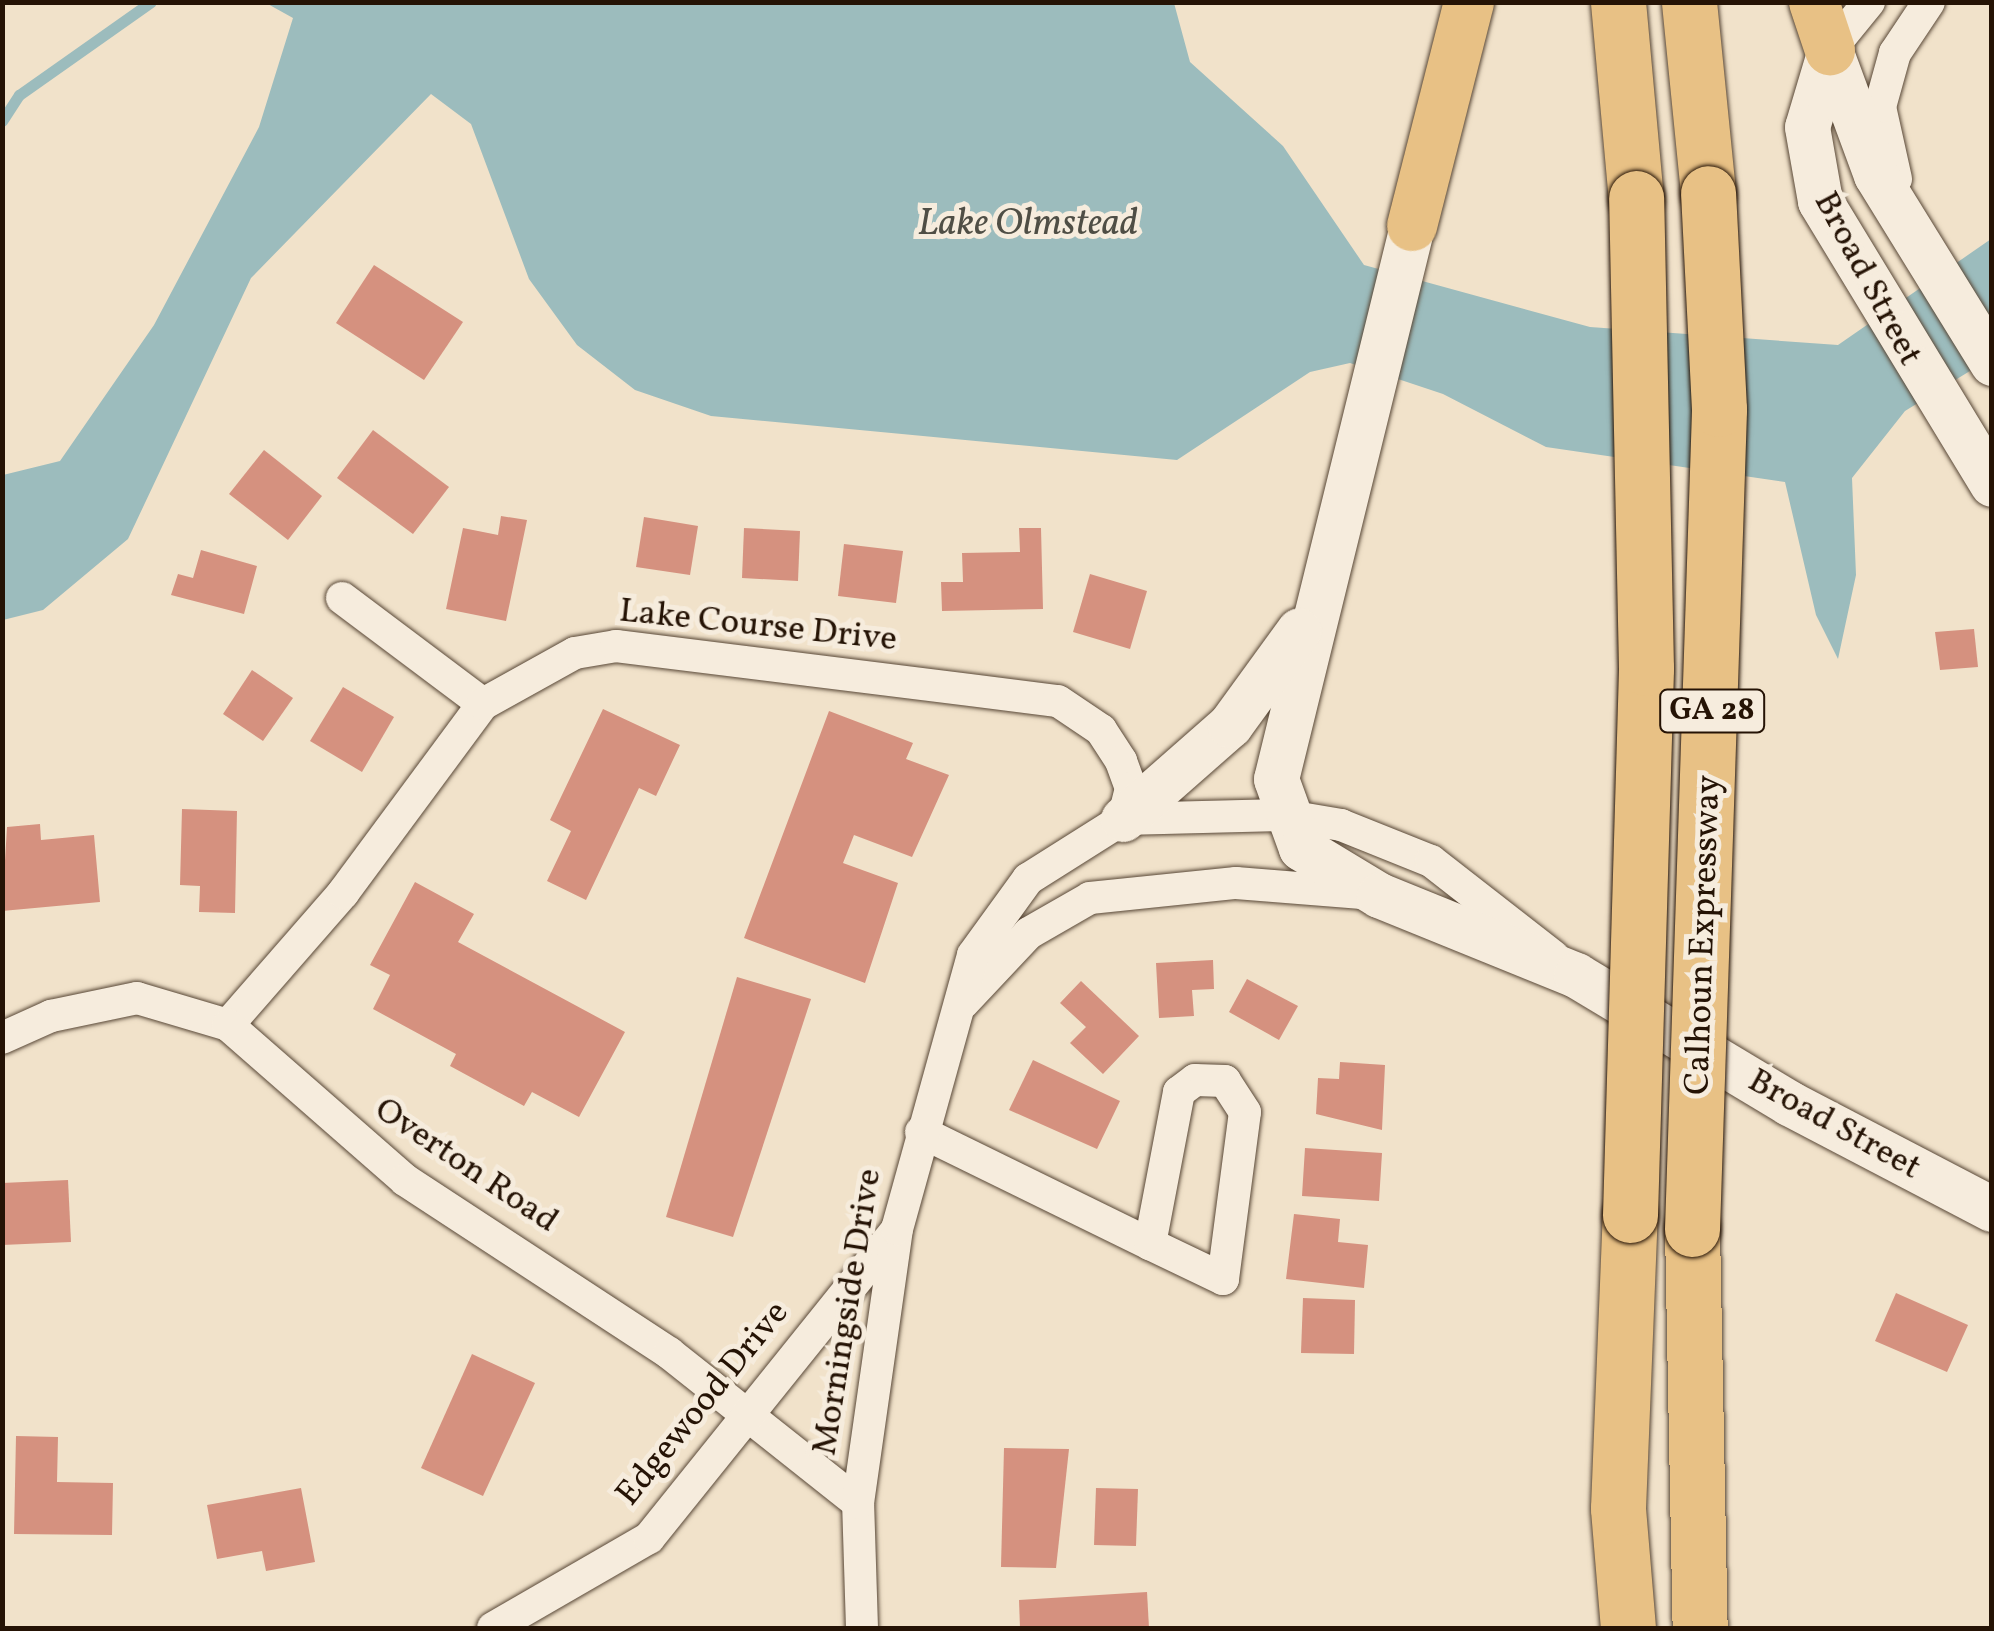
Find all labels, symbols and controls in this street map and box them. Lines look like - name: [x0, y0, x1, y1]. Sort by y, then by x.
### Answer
- street label: Broad Street: [1804, 185, 1930, 373]
- water label: Lake Olmstead: [918, 202, 1138, 248]
- street label: Lake Course Drive: [617, 591, 899, 661]
- road number: GA 28: [1657, 684, 1767, 738]
- street label: Calhoun Expressway: [1677, 774, 1731, 1096]
- street label: Broad Street: [1740, 1060, 1928, 1190]
- street label: Overton Road: [366, 1089, 566, 1243]
- street label: Morningside Drive: [805, 1166, 891, 1458]
- street label: Edgewood Drive: [608, 1293, 798, 1515]

